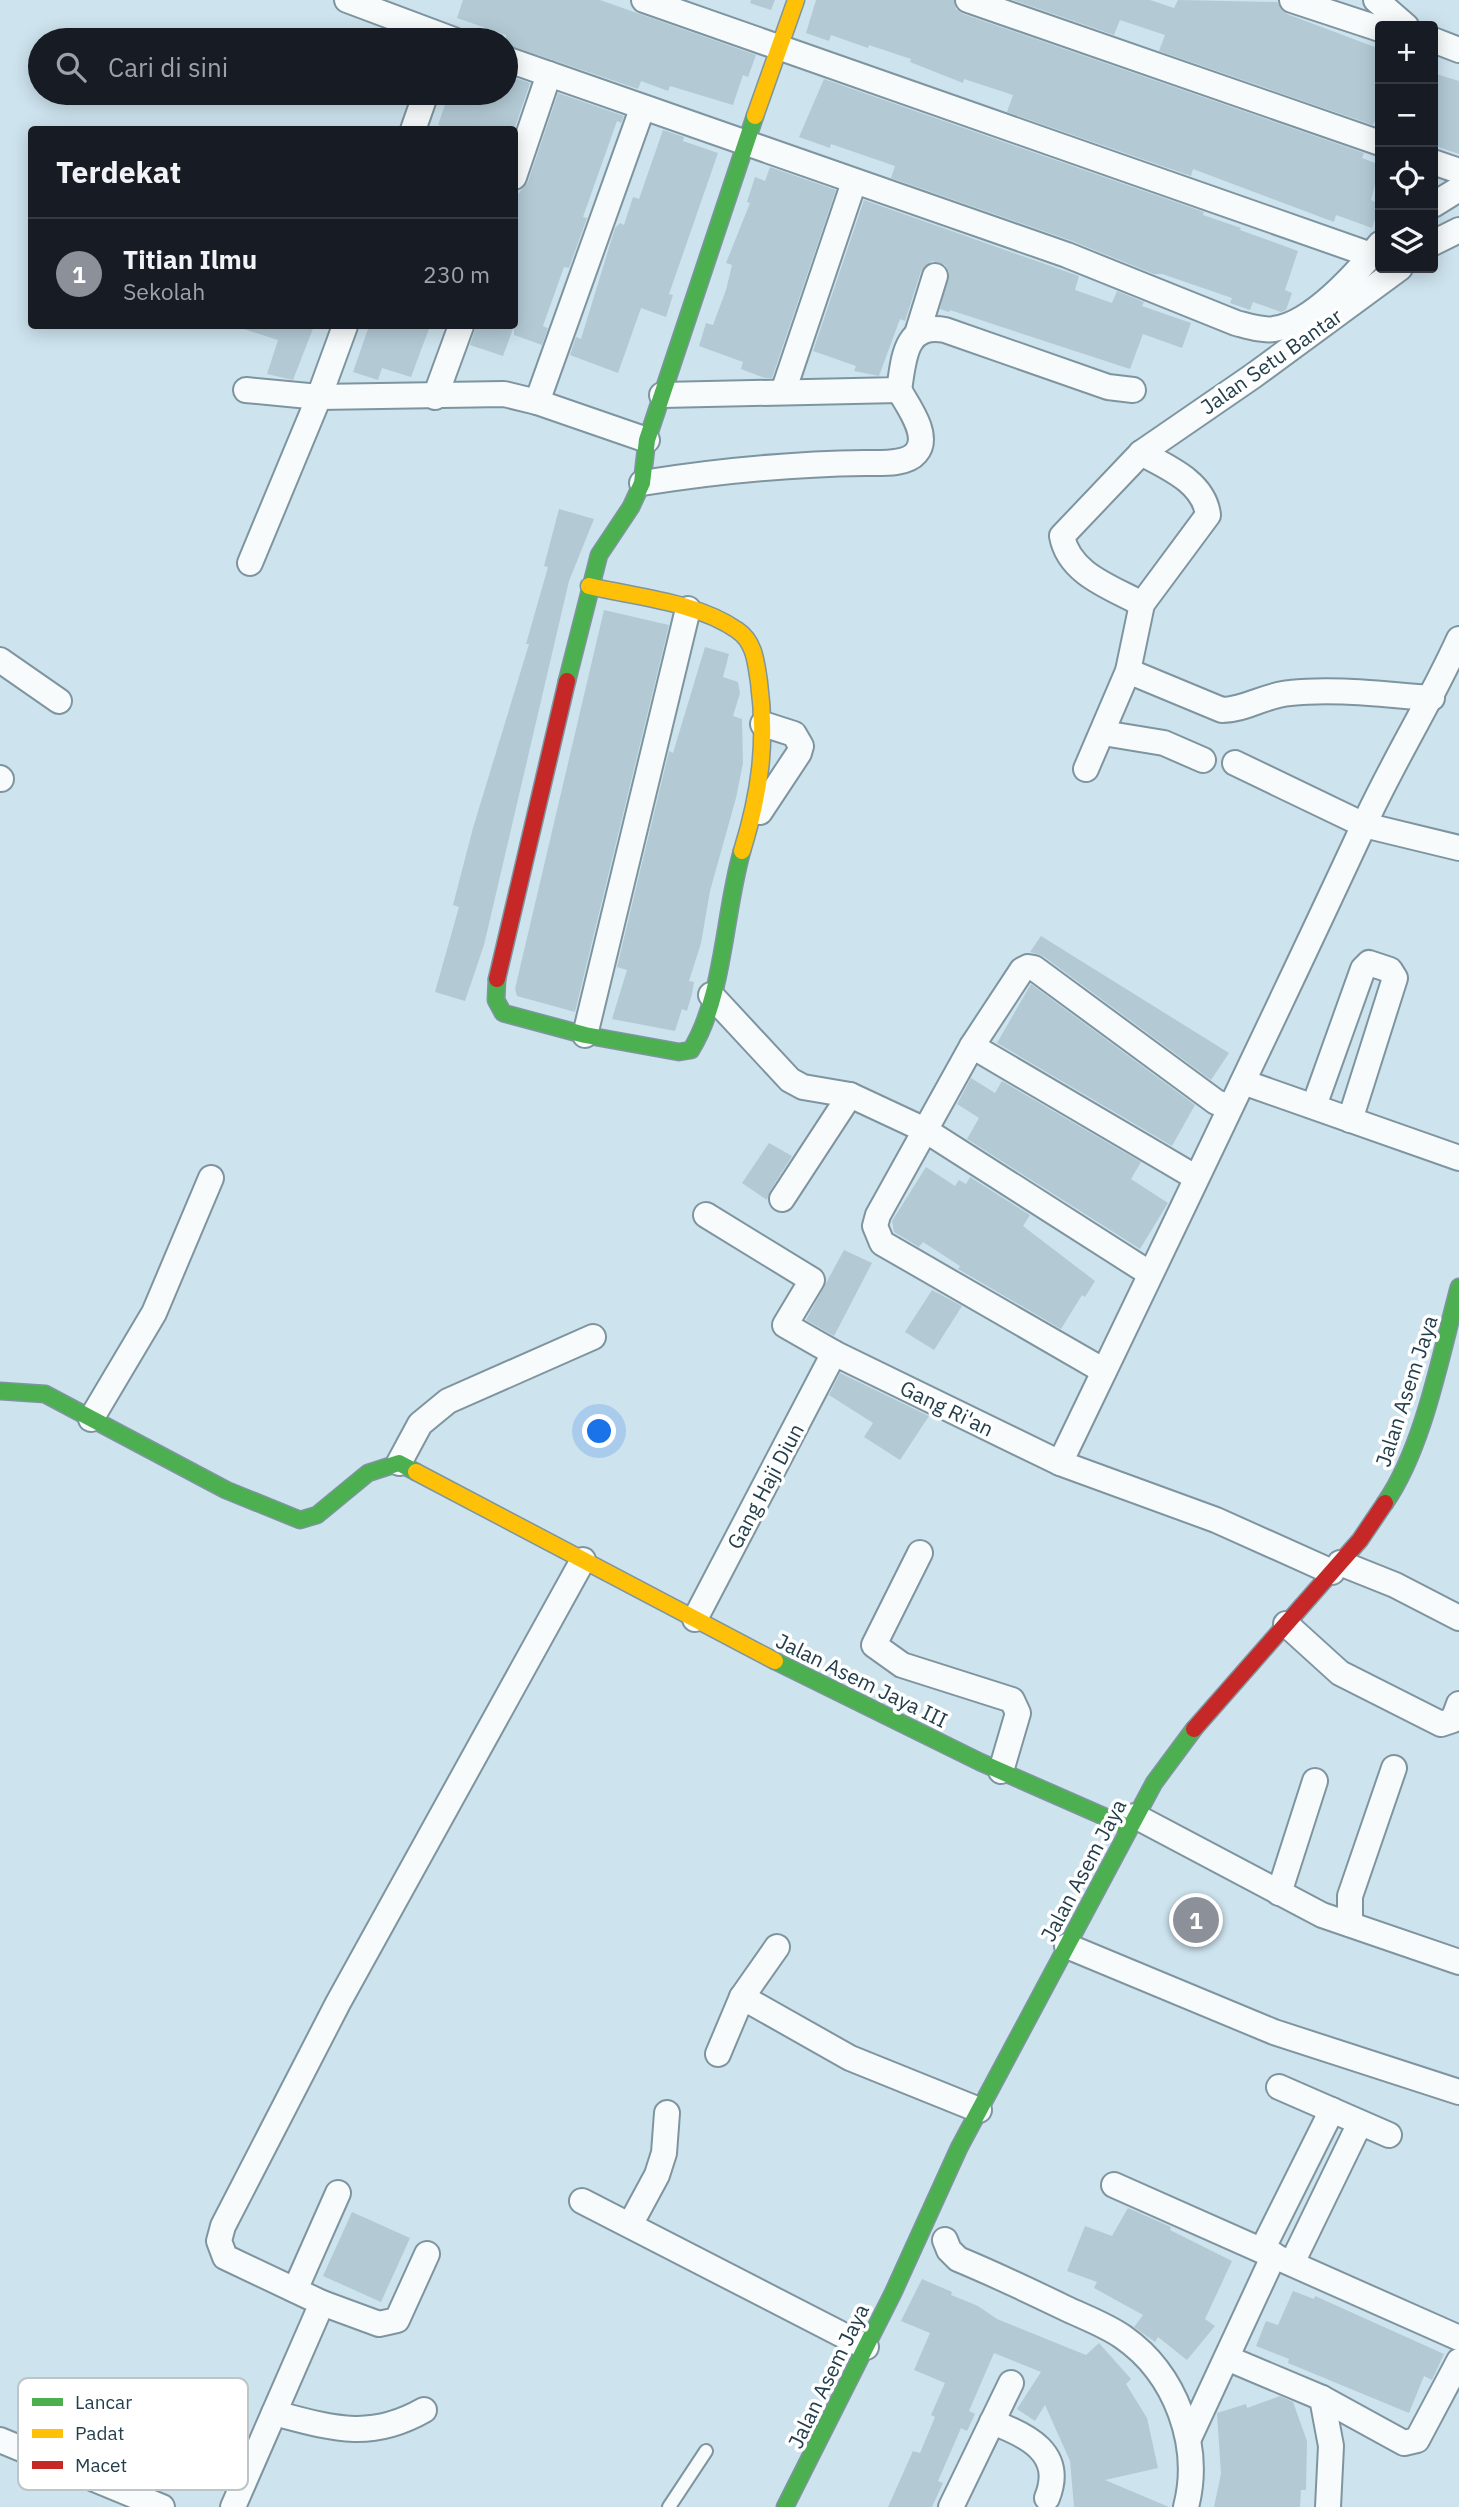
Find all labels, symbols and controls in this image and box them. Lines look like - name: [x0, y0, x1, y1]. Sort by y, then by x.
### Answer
- map controls: [1375, 21, 1438, 273]
- button: +: [1375, 21, 1438, 84]
- search box: [28, 28, 518, 105]
- icon: search: [52, 48, 90, 86]
- text: Cari di sini: [108, 50, 228, 84]
- button: −: [1375, 84, 1438, 147]
- button: locate: [1375, 147, 1438, 210]
- text: Terdekat: [56, 152, 181, 191]
- button: layers: [1375, 210, 1438, 273]
- text: Titian Ilmu: [123, 242, 257, 276]
- text: 1: [72, 259, 86, 289]
- text: 230 m: [423, 259, 490, 289]
- text: Sekolah: [123, 276, 205, 306]
- street label: Jalan Setu Bantar: [1195, 302, 1348, 420]
- street label: Jalan Asem Jaya: [1368, 1312, 1444, 1470]
- street label: Gang Ri'an: [896, 1373, 998, 1443]
- your location: [582, 1414, 616, 1448]
- street label: Gang Haji Diun: [720, 1418, 810, 1554]
- street label: Jalan Asem Jaya III: [772, 1626, 952, 1734]
- street label: Jalan Asem Jaya: [1034, 1794, 1132, 1946]
- pin: 1: [1173, 1894, 1219, 1946]
- street label: Jalan Asem Jaya: [781, 2299, 875, 2453]
- legend: [18, 2378, 248, 2490]
- text: Lancar: [75, 2390, 132, 2414]
- text: Padat: [75, 2421, 124, 2445]
- text: Macet: [75, 2453, 127, 2477]

